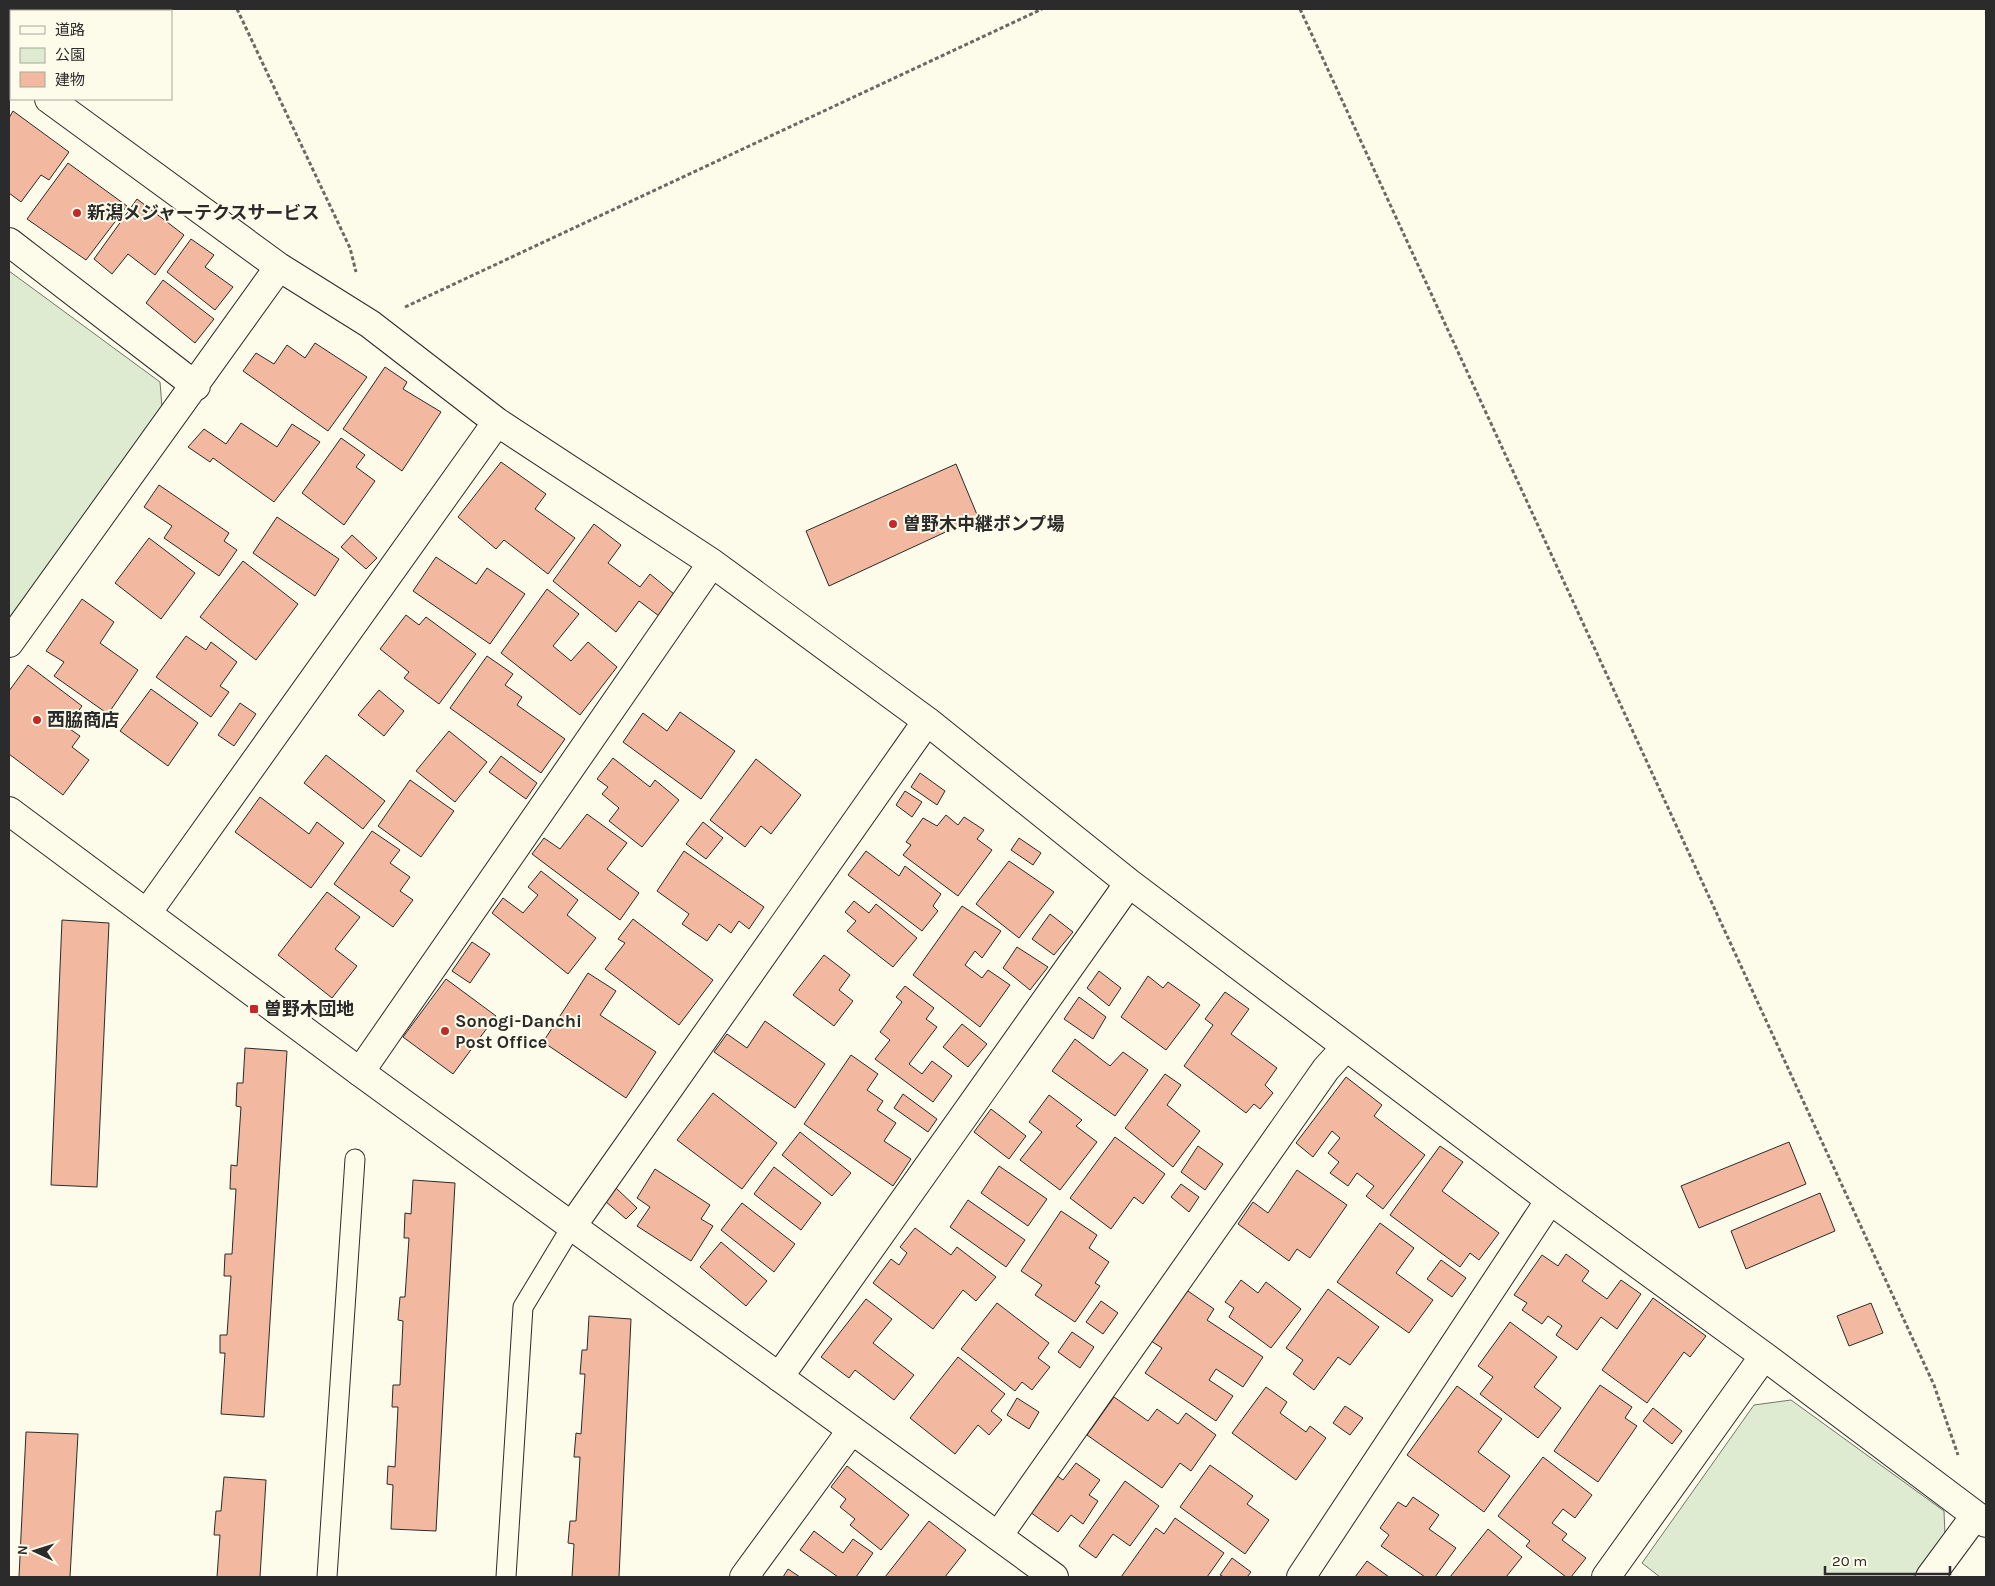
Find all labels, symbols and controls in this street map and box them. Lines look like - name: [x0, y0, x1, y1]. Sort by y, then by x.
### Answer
- legend: [10, 10, 172, 100]
- text: 道路: [55, 21, 85, 39]
- text: 公園: [55, 46, 85, 64]
- text: 建物: [55, 71, 85, 89]
- place label: 新潟メジャーテクスサービス: [87, 202, 320, 224]
- marker: 新潟メジャーテクスサービス: [71, 207, 83, 219]
- place label: 曽野木中継ポンプ場: [903, 513, 1064, 535]
- marker: 曽野木中継ポンプ場: [887, 518, 899, 530]
- place label: 西脇商店: [47, 709, 119, 731]
- marker: 西脇商店: [31, 714, 43, 726]
- place label: 曽野木団地: [264, 998, 354, 1020]
- marker: 曽野木団地: [248, 1003, 260, 1015]
- place label: Sonogi-Danchi Post Office: [455, 1010, 582, 1053]
- marker: Sonogi-Danchi Post Office: [439, 1025, 451, 1037]
- north arrow: [10, 1526, 60, 1576]
- scale bar: [1825, 1544, 1950, 1576]
- text: N: [14, 1545, 31, 1556]
- text: 20 m: [1832, 1552, 1867, 1570]

